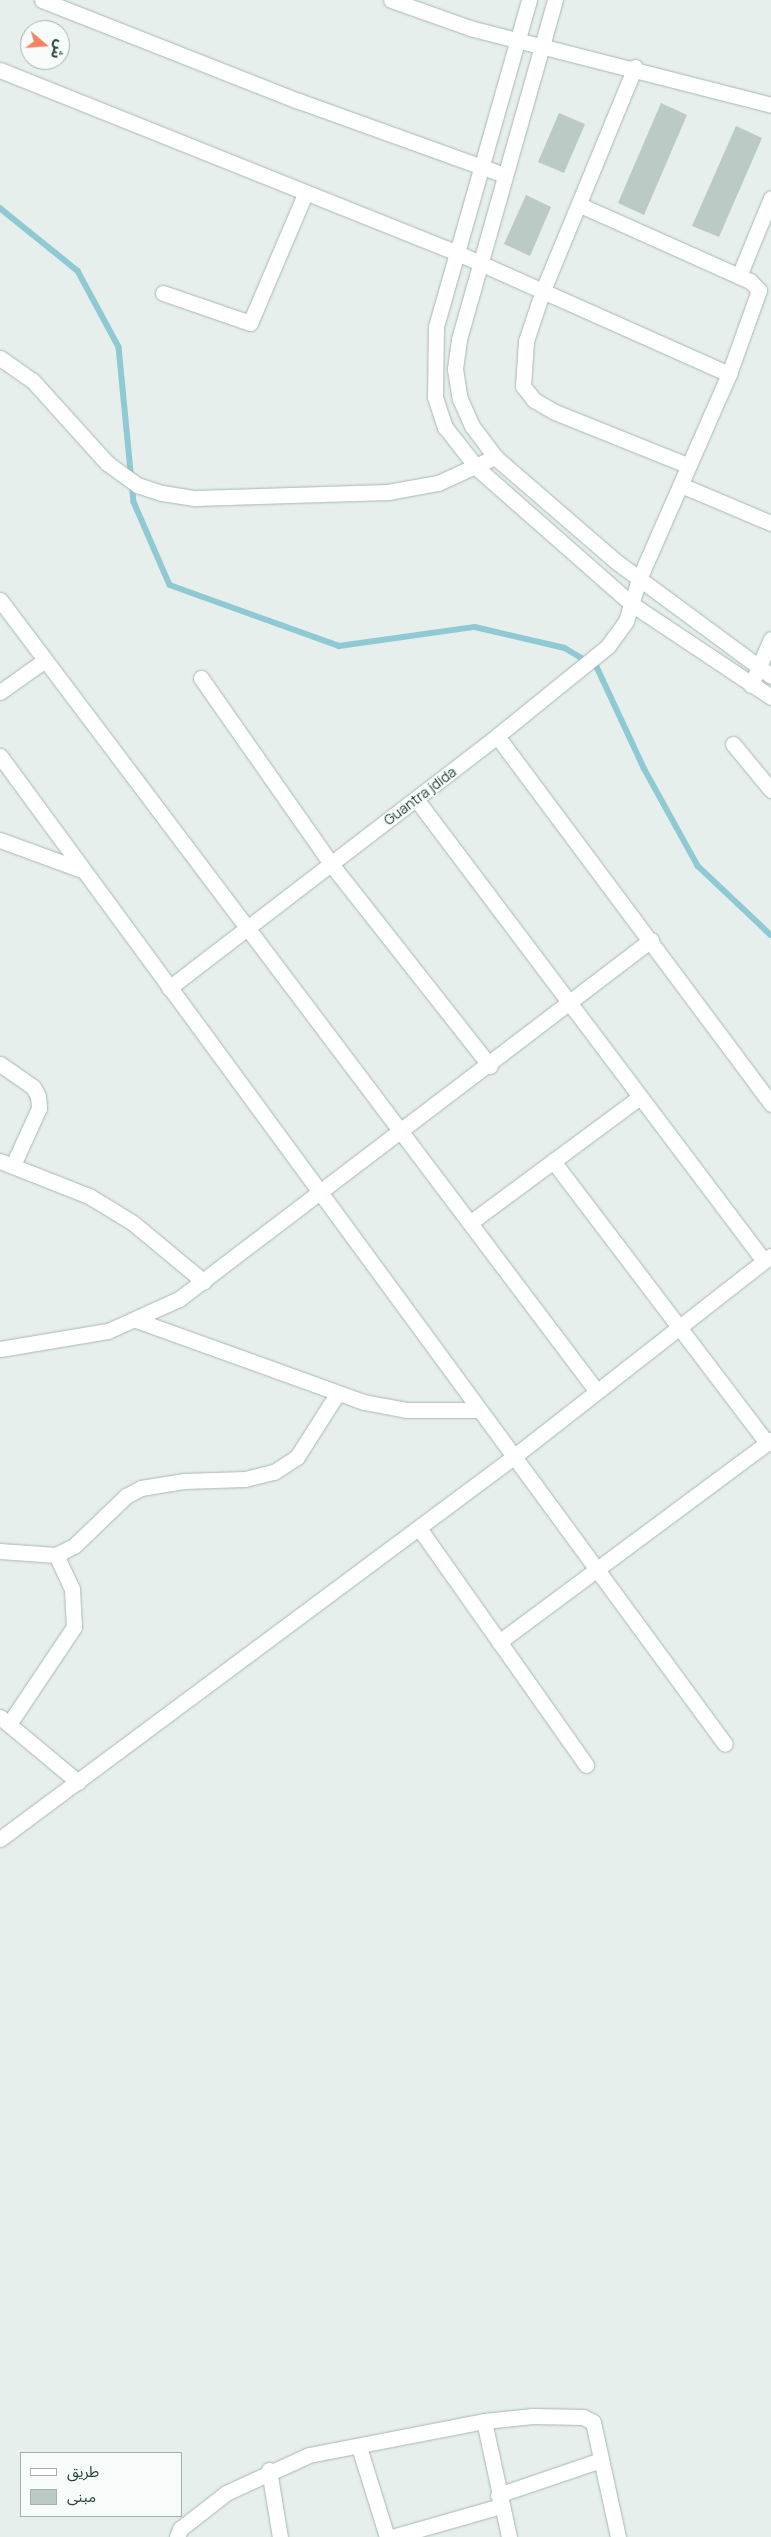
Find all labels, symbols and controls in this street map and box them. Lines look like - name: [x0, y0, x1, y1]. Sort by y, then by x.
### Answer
- north arrow: [20, 20, 70, 70]
- text: ش: [47, 37, 71, 62]
- street label: Guantra jdida: [380, 763, 460, 829]
- legend: [20, 2452, 182, 2517]
- text: طريق: [67, 2461, 99, 2482]
- text: مبنى: [67, 2486, 96, 2507]

